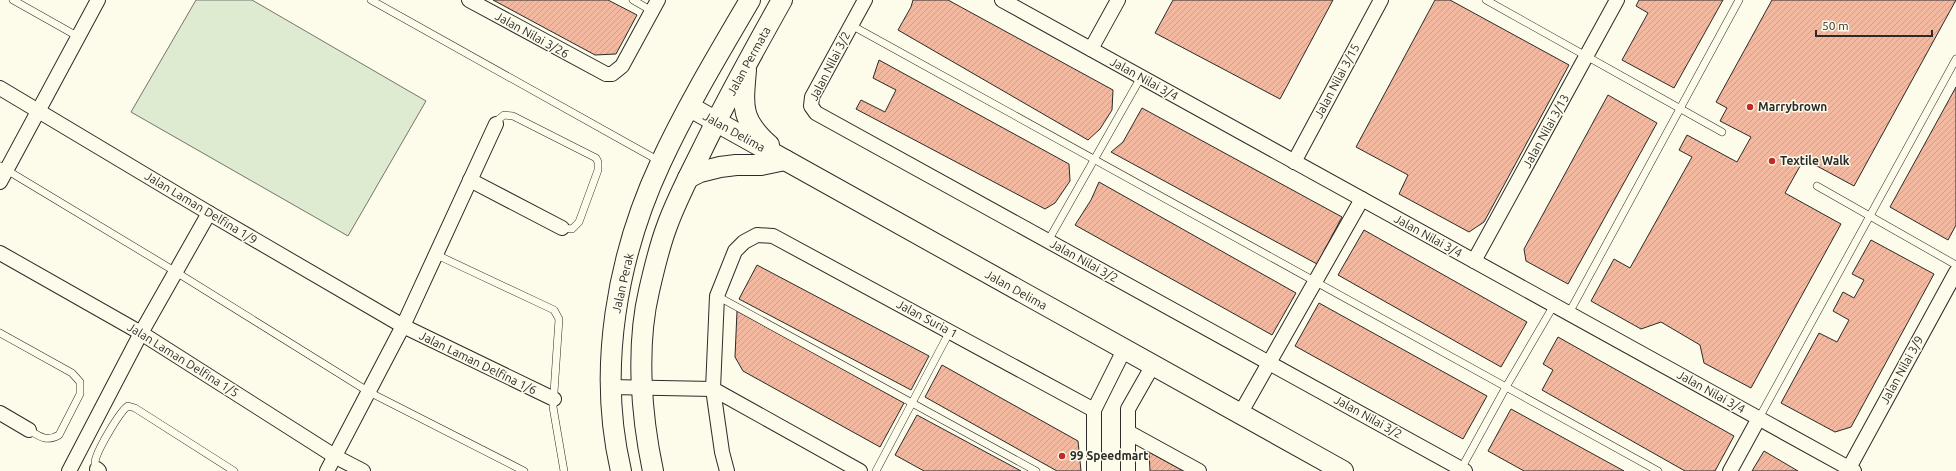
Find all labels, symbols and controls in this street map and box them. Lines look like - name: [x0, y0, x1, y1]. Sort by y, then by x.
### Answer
- street label: Jalan Nilai 3/26: [493, 9, 572, 60]
- scale bar: [1816, 12, 1932, 38]
- text: 50 m: [1822, 19, 1849, 32]
- street label: Jalan Permata: [724, 24, 773, 97]
- street label: Jalan Nilai 3/2: [807, 29, 852, 102]
- street label: Jalan Nilai 3/15: [1312, 41, 1362, 120]
- street label: Jalan Nilai 3/4: [1108, 55, 1181, 103]
- street label: Jalan Nilai 3/13: [1520, 92, 1571, 170]
- place label: Marrybrown: [1758, 100, 1827, 113]
- marker: Marrybrown: [1745, 102, 1755, 112]
- street label: Jalan Delima: [701, 109, 767, 154]
- place label: Textile Walk: [1780, 154, 1850, 167]
- marker: Textile Walk: [1767, 156, 1777, 166]
- street label: Jalan Laman Delfina 1/9: [143, 169, 260, 246]
- street label: Jalan Nilai 3/4: [1392, 212, 1465, 260]
- street label: Jalan Nilai 3/2: [1048, 237, 1120, 285]
- street label: Jalan Perak: [609, 252, 636, 314]
- street label: Jalan Delima: [983, 267, 1049, 312]
- street label: Jalan Suria 1: [894, 297, 960, 340]
- street label: Jalan Laman Delfina 1/5: [125, 320, 241, 399]
- street label: Jalan Laman Delfina 1/6: [417, 328, 539, 397]
- street label: Jalan Nilai 3/9: [1878, 334, 1926, 406]
- street label: Jalan Nilai 3/4: [1675, 368, 1748, 416]
- street label: Jalan Nilai 3/2: [1332, 393, 1404, 441]
- place label: 99 Speedmart: [1070, 449, 1148, 462]
- marker: 99 Speedmart: [1057, 451, 1067, 461]

